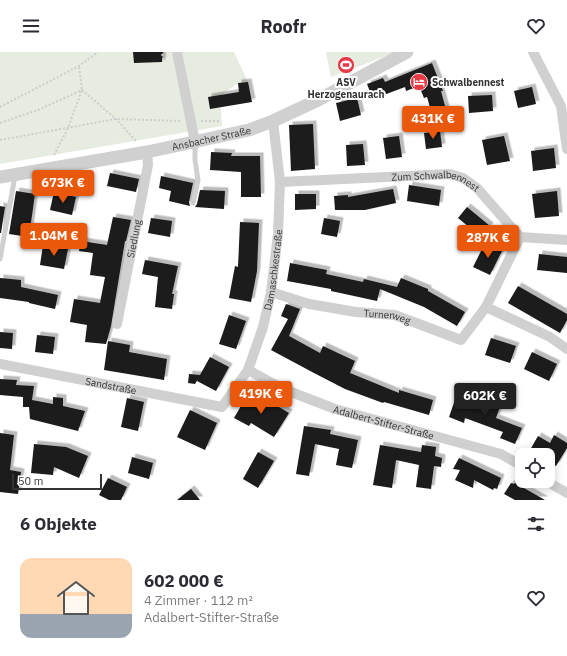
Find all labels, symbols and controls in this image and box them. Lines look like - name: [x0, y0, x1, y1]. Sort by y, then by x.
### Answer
- icon: menu: [20, 15, 42, 37]
- text: Roofr: [261, 15, 306, 38]
- icon: heart: [525, 15, 547, 37]
- sports icon: ASV Herzogenaurach: [336, 55, 356, 75]
- hotel icon: Schwalbennest: [409, 72, 429, 92]
- place label: ASV Herzogenaurach: [307, 76, 385, 101]
- place label: Schwalbennest: [432, 76, 504, 89]
- pin: 431K €: [400, 106, 466, 140]
- text: 431K €: [411, 110, 455, 127]
- street label: Ansbacher Straße: [171, 124, 253, 153]
- street label: Zum Schwalbennest: [391, 168, 482, 195]
- pin: 673K €: [30, 170, 96, 204]
- text: 673K €: [41, 174, 85, 191]
- street label: Siedlung: [124, 218, 144, 259]
- pin: 1.04M €: [17, 223, 91, 257]
- pin: 287K €: [455, 225, 521, 259]
- text: 1.04M €: [29, 227, 79, 244]
- street label: Damaschkestraße: [261, 229, 285, 312]
- text: 287K €: [466, 229, 510, 246]
- street label: Turnerweg: [363, 307, 413, 328]
- street label: Sandstraße: [84, 375, 138, 397]
- pin: 419K €: [228, 381, 294, 415]
- pin: 602K €: [452, 383, 518, 417]
- text: 419K €: [239, 385, 283, 402]
- text: 602K €: [463, 387, 507, 404]
- street label: Adalbert-Stifter-Straße: [332, 403, 436, 443]
- map controls: [515, 448, 555, 488]
- button: locate: [515, 448, 555, 488]
- scale bar: [12, 472, 102, 491]
- text: 50 m: [18, 474, 43, 488]
- text: 6 Objekte: [20, 513, 97, 535]
- icon: filters: [525, 513, 547, 535]
- text: 602 000 €: [144, 570, 224, 592]
- icon: home: [52, 574, 100, 622]
- icon: heart: [525, 587, 547, 609]
- text: 4 Zimmer · 112 m²: [144, 592, 253, 609]
- text: Adalbert-Stifter-Straße: [144, 609, 279, 626]

